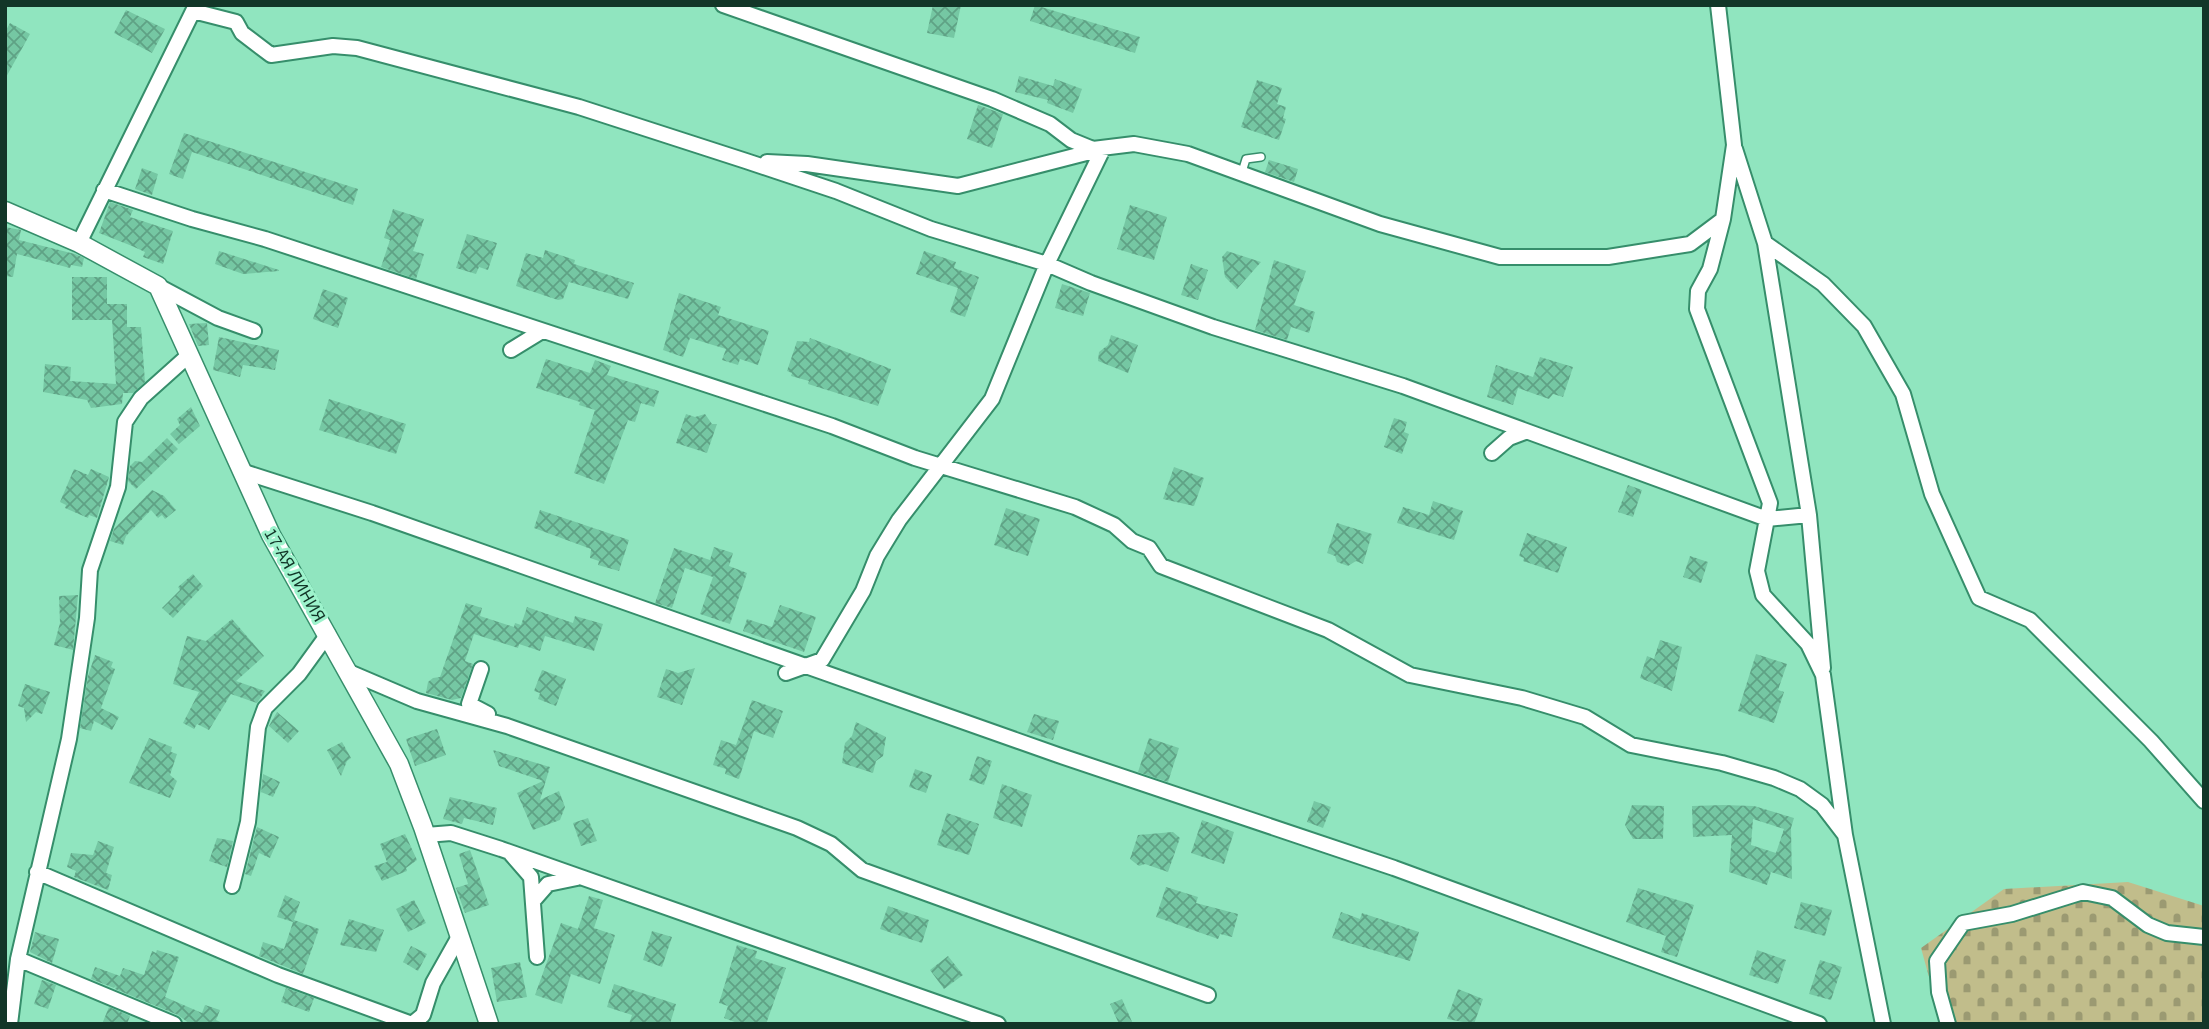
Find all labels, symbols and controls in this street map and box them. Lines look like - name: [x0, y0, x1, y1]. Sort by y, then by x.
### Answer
- street label: 17-АЯ ЛИНИЯ: [258, 524, 332, 627]

